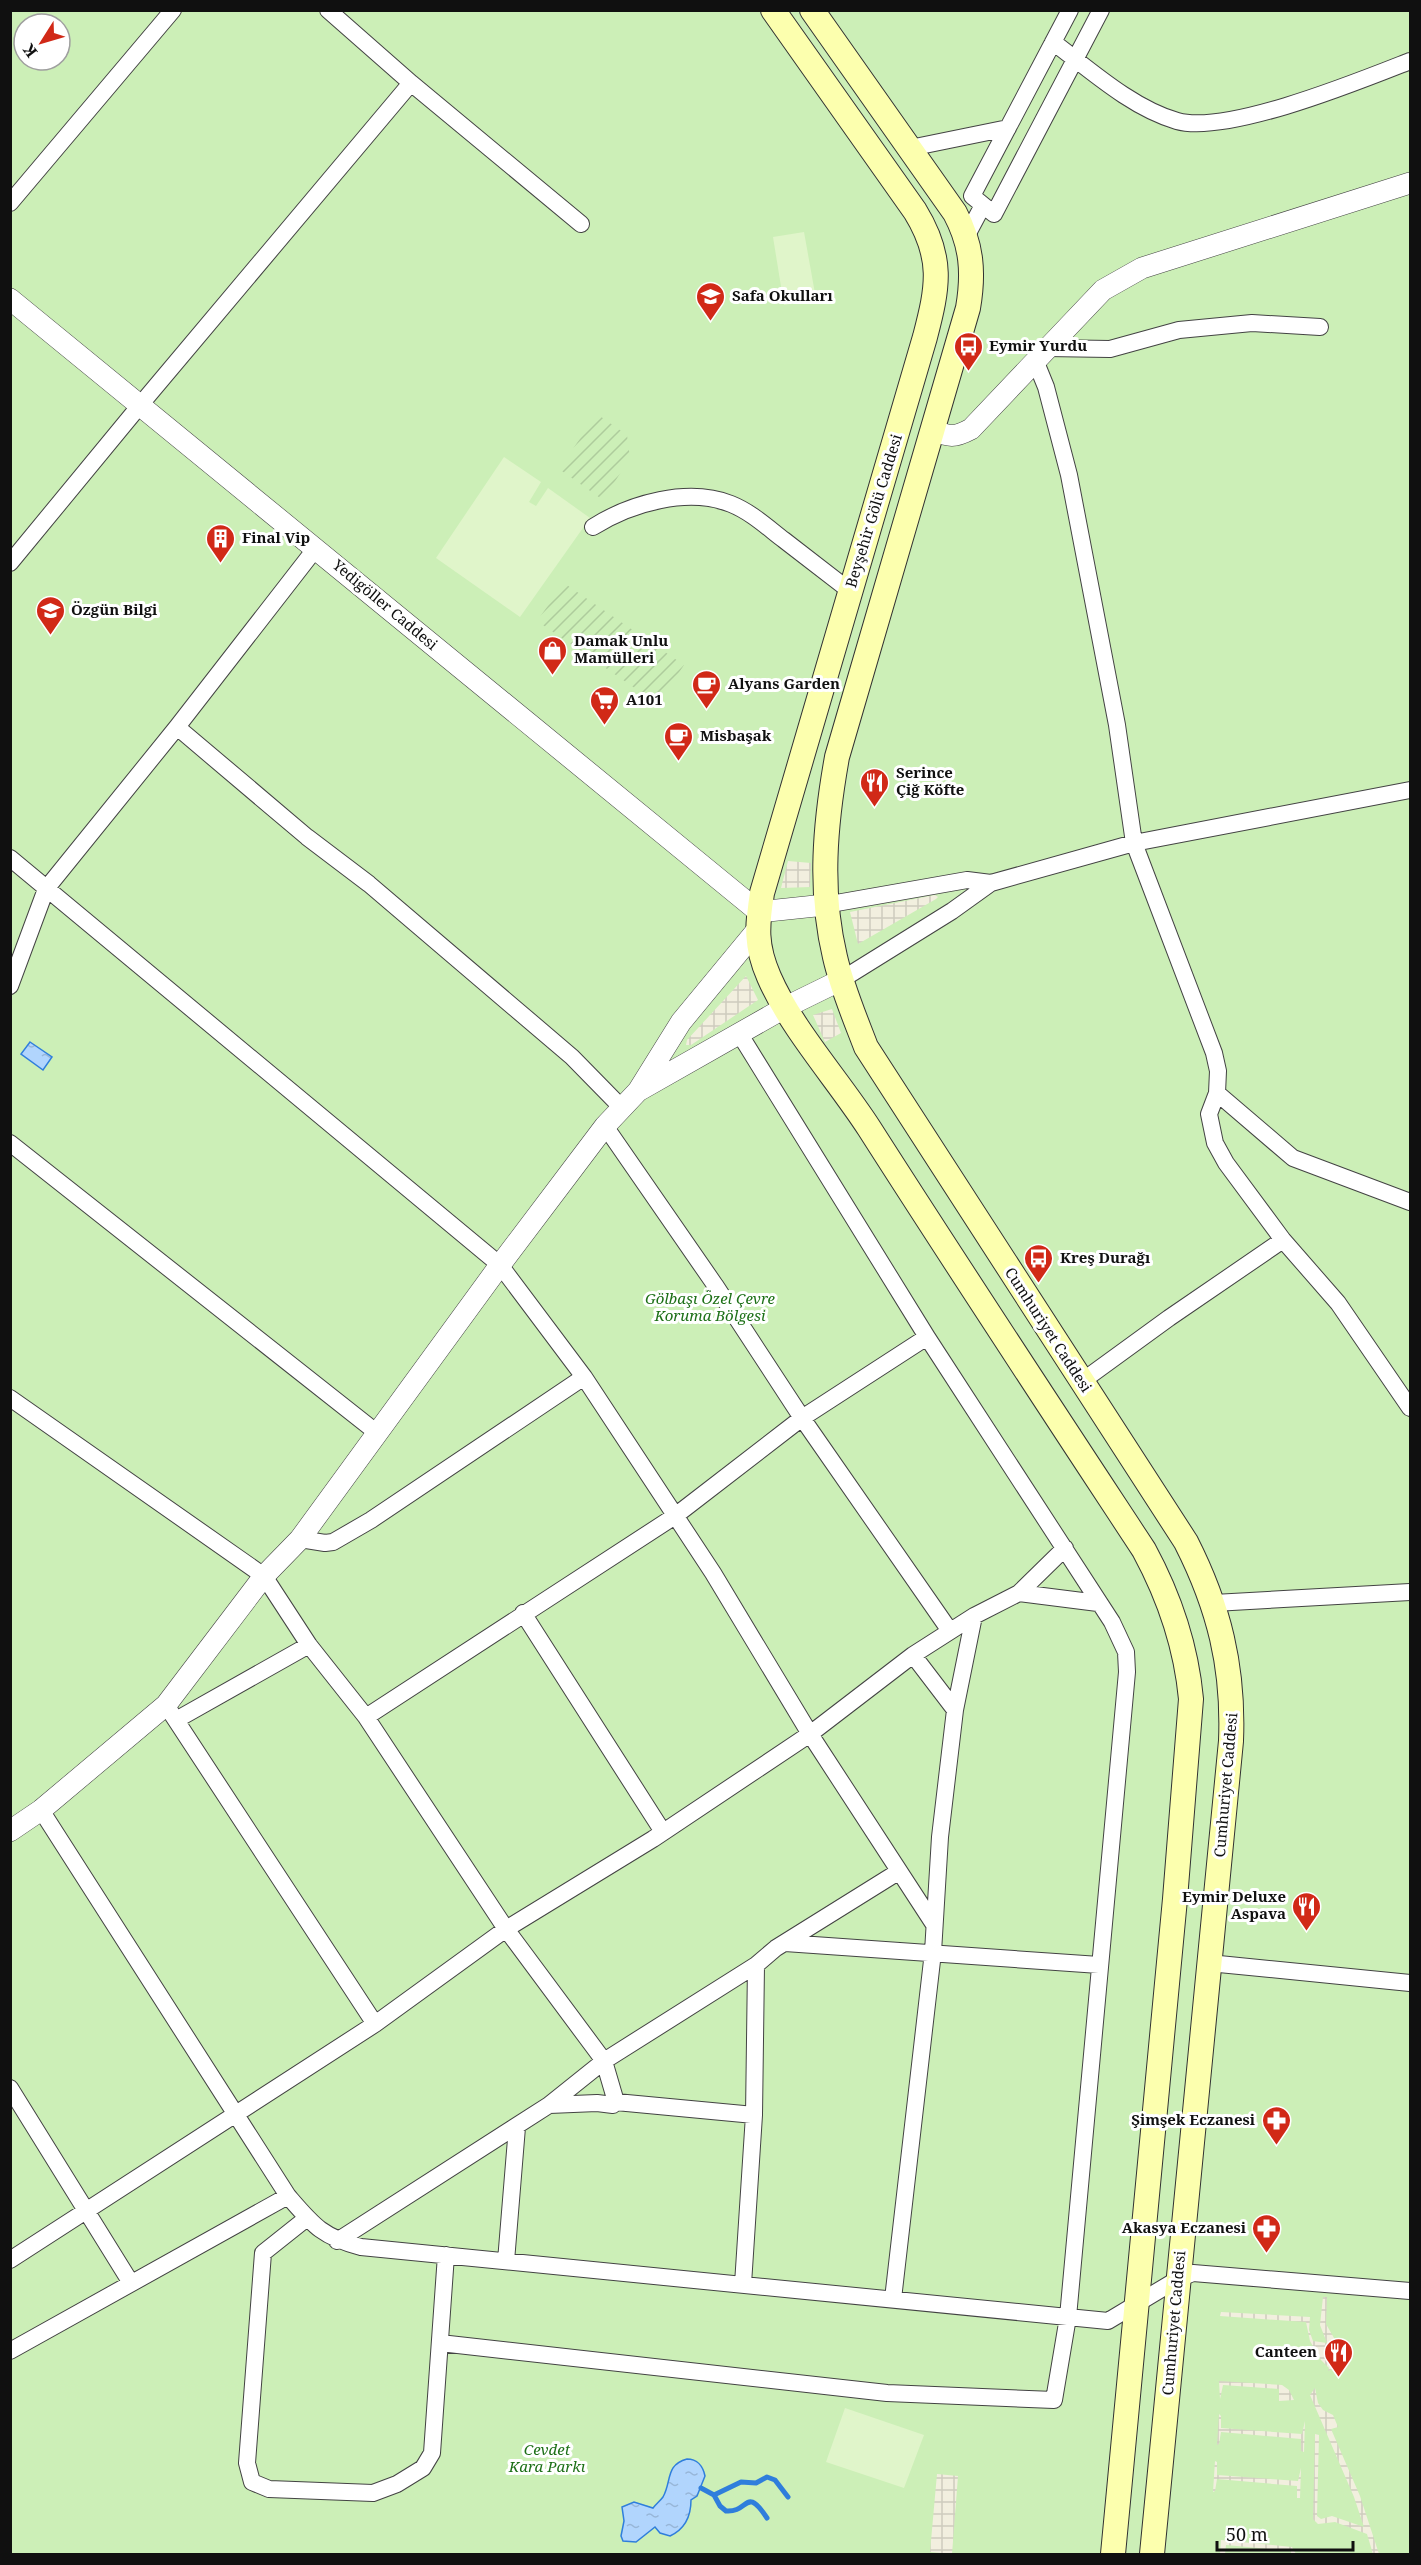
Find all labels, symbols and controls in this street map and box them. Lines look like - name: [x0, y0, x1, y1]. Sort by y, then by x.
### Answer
- north arrow: [12, 12, 72, 72]
- text: K: [18, 40, 42, 62]
- school or university icon: Safa Okulları: [695, 280, 727, 322]
- place label: Safa Okulları: [732, 285, 833, 305]
- bus stop icon: Eymir Yurdu: [952, 330, 984, 372]
- place label: Eymir Yurdu: [989, 335, 1087, 355]
- street label: Beyşehir Gölü Caddesi: [840, 431, 906, 590]
- building icon: Final Vip: [205, 522, 237, 564]
- place label: Final Vip: [242, 527, 310, 547]
- street label: Yedigöller Caddesi: [328, 554, 442, 654]
- school or university icon: Özgün Bilgi: [34, 594, 66, 636]
- place label: Özgün Bilgi: [71, 599, 158, 619]
- place label: Damak Unlu Mamülleri: [574, 630, 668, 667]
- shop icon: Damak Unlu Mamülleri: [537, 634, 569, 676]
- cafe icon: Alyans Garden: [691, 668, 723, 710]
- place label: Alyans Garden: [728, 673, 840, 693]
- supermarket icon: A101: [589, 684, 621, 726]
- place label: A101: [626, 689, 663, 709]
- cafe icon: Misbaşak: [663, 720, 695, 762]
- place label: Misbaşak: [700, 725, 772, 745]
- place label: Serince Çiğ Köfte: [896, 762, 964, 799]
- restaurant icon: Serince Çiğ Köfte: [859, 766, 891, 808]
- bus stop icon: Kreş Durağı: [1023, 1242, 1055, 1284]
- place label: Kreş Durağı: [1060, 1247, 1151, 1267]
- street label: Cumhuriyet Caddesi: [1001, 1263, 1097, 1396]
- park label: Gölbaşı Özel Çevre Koruma Bölgesi: [645, 1288, 776, 1325]
- street label: Cumhuriyet Caddesi: [1209, 1712, 1241, 1858]
- place label: Eymir Deluxe Aspava: [1182, 1886, 1286, 1923]
- restaurant icon: Eymir Deluxe Aspava: [1291, 1890, 1323, 1932]
- pharmacy icon: Şimşek Eczanesi: [1260, 2104, 1292, 2146]
- place label: Şimşek Eczanesi: [1131, 2109, 1256, 2129]
- pharmacy icon: Akasya Eczanesi: [1251, 2212, 1283, 2254]
- place label: Akasya Eczanesi: [1122, 2217, 1247, 2237]
- street label: Cumhuriyet Caddesi: [1157, 2250, 1189, 2396]
- restaurant icon: Canteen: [1322, 2336, 1354, 2378]
- place label: Canteen: [1255, 2341, 1317, 2361]
- park label: Cevdet Kara Parkı: [508, 2439, 586, 2476]
- scale bar: [1217, 2514, 1354, 2552]
- text: 50 m: [1226, 2522, 1268, 2546]

